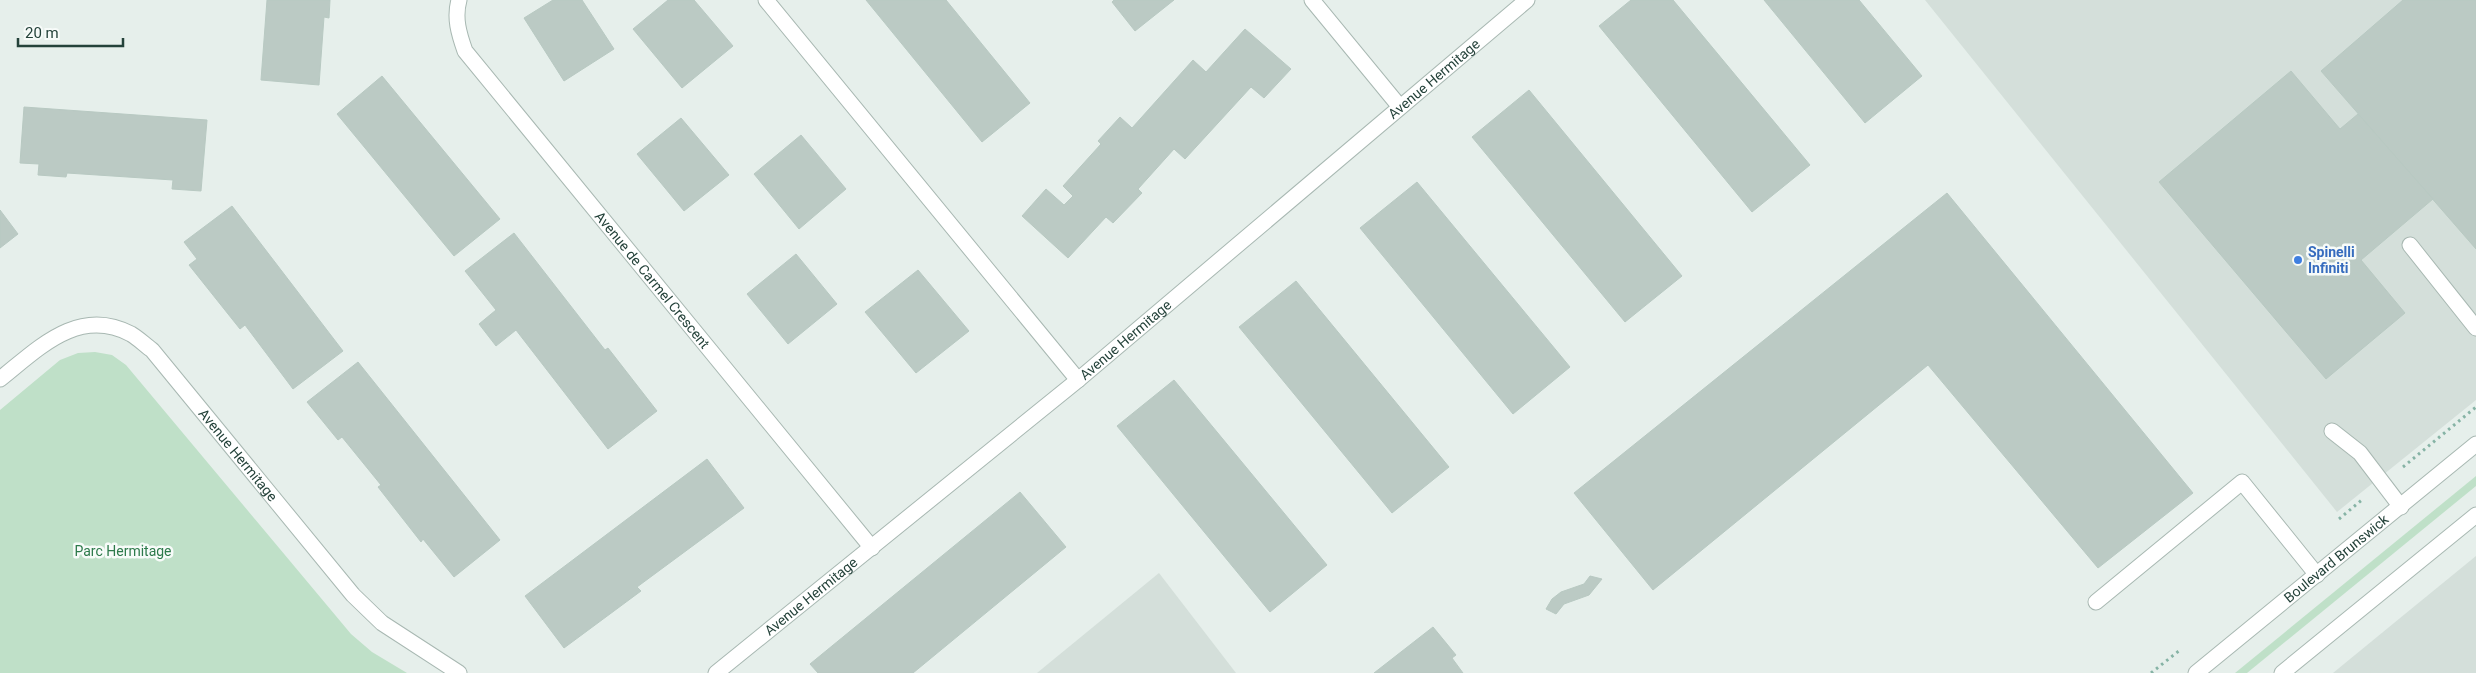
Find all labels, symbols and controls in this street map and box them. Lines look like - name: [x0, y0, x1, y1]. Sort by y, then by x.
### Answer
- scale bar: [18, 15, 122, 47]
- text: 20 m: [25, 24, 59, 42]
- street label: Avenue Hermitage: [1385, 36, 1483, 122]
- street label: Avenue de Carmel Crescent: [592, 208, 713, 352]
- place label: Spinelli Infiniti: [2308, 244, 2355, 276]
- marker: Spinelli Infiniti: [2292, 254, 2304, 266]
- street label: Avenue Hermitage: [1077, 297, 1174, 383]
- street label: Avenue Hermitage: [196, 406, 281, 504]
- street label: Boulevard Brunswick: [2281, 510, 2392, 606]
- park label: Parc Hermitage: [74, 543, 172, 559]
- street label: Avenue Hermitage: [761, 554, 860, 639]

